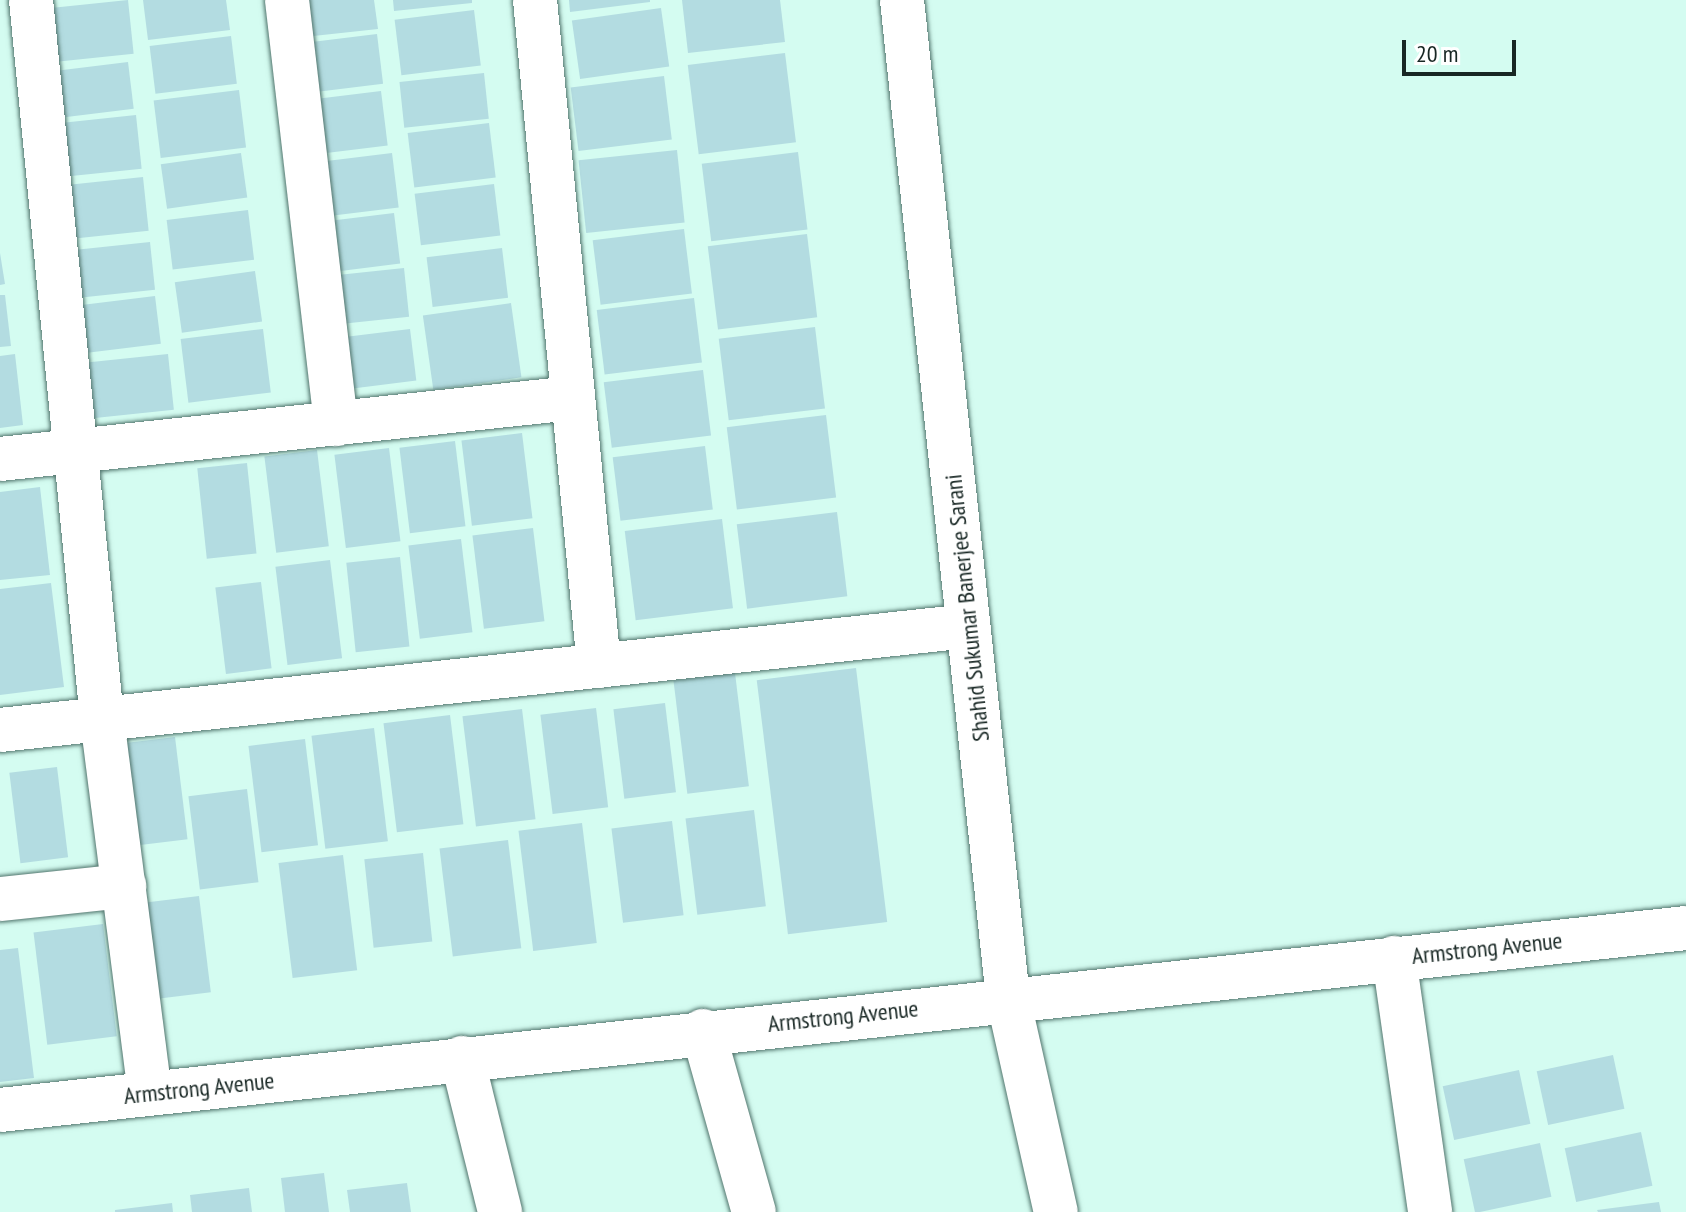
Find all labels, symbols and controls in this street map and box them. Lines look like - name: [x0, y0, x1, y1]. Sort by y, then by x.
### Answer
- scale bar: [1406, 24, 1520, 74]
- text: 20 m: [1416, 38, 1458, 69]
- street label: Shahid Sukumar Banerjee Sarani: [939, 473, 995, 743]
- street label: Armstrong Avenue: [1410, 926, 1564, 970]
- street label: Armstrong Avenue: [766, 994, 920, 1038]
- street label: Armstrong Avenue: [122, 1066, 276, 1110]

